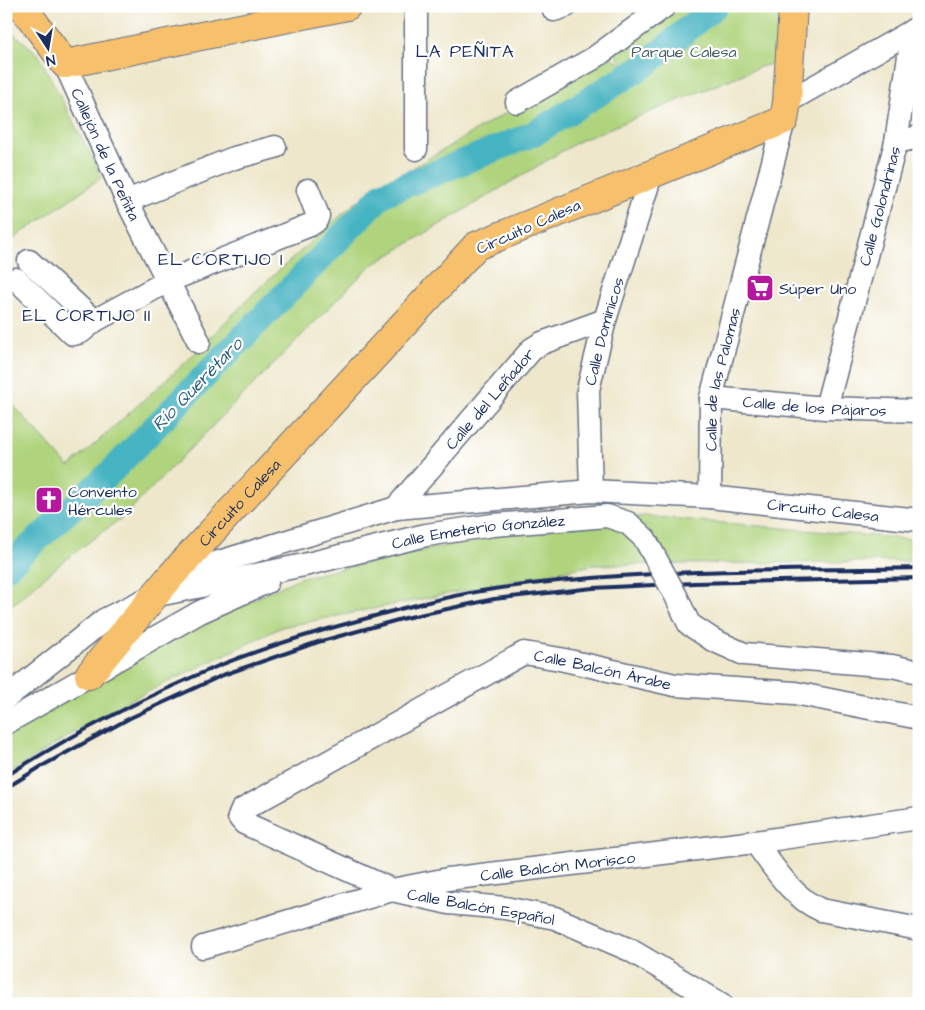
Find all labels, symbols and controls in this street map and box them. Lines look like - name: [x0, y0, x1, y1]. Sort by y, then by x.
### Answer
- north arrow: [22, 22, 72, 72]
- district label: LA PEÑITA: [415, 39, 515, 64]
- park label: Parque Calesa: [631, 41, 737, 63]
- text: N: [44, 49, 57, 70]
- street label: Callejón de la Peñita: [65, 85, 145, 225]
- street label: Calle Golondrinas: [854, 144, 906, 268]
- street label: Circuito Calesa: [473, 194, 584, 260]
- district label: EL CORTIJO I: [158, 247, 284, 272]
- supermarket icon: Súper Uno: [745, 273, 775, 303]
- street label: Calle Dominicos: [580, 274, 630, 388]
- place label: Súper Uno: [779, 278, 856, 300]
- district label: EL CORTIJO II: [22, 303, 152, 328]
- street label: Calle de las Palomas: [700, 305, 746, 451]
- water label: Río Querétaro: [146, 331, 250, 436]
- street label: Calle del Leñador: [441, 344, 540, 455]
- street label: Calle de los Pájaros: [742, 391, 887, 422]
- street label: Circuito Calesa: [194, 454, 286, 551]
- place label: Convento Hércules: [68, 481, 137, 521]
- church icon: Convento Hércules: [34, 485, 64, 515]
- street label: Circuito Calesa: [766, 493, 880, 527]
- street label: Calle Emeterio González: [389, 509, 566, 555]
- street label: Calle Balcón Árabe: [532, 645, 674, 696]
- street label: Calle Balcón Morisco: [479, 847, 636, 887]
- street label: Calle Balcón Español: [405, 883, 556, 931]

